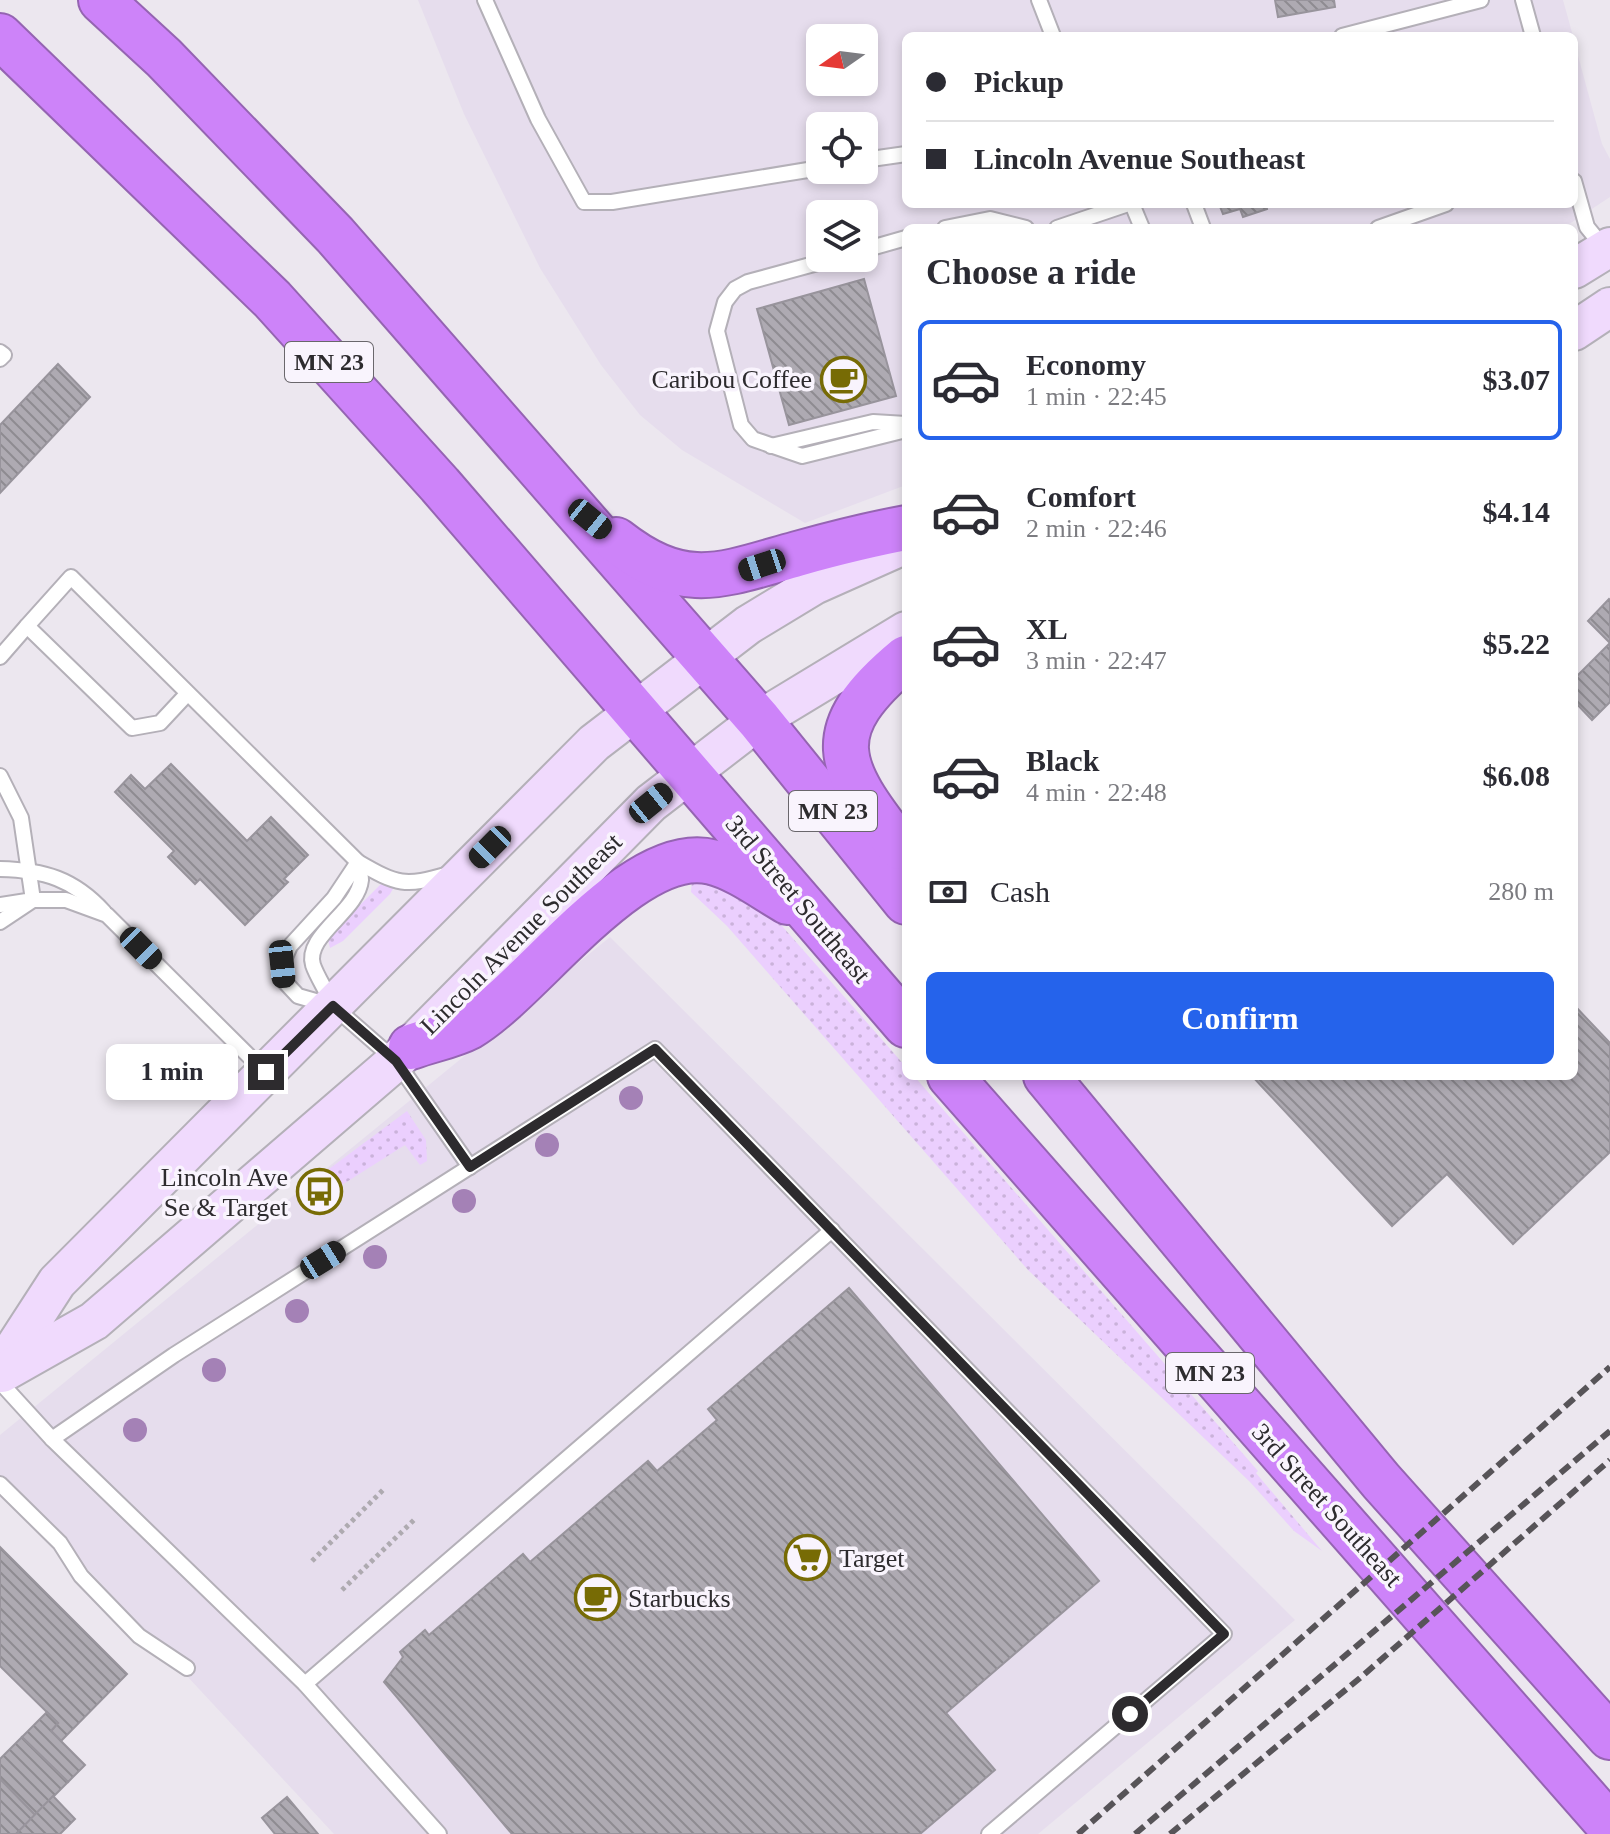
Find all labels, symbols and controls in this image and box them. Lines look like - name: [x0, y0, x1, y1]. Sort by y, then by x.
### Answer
- north arrow: [806, 24, 878, 96]
- map controls: [806, 24, 878, 272]
- text: Pickup: [974, 65, 1064, 98]
- button: locate: [806, 112, 878, 184]
- text: Lincoln Avenue Southeast: [974, 142, 1305, 175]
- button: layers: [806, 200, 878, 272]
- text: Choose a ride: [926, 252, 1136, 292]
- road number: MN 23: [285, 342, 373, 382]
- icon: car: [930, 344, 1002, 416]
- text: Economy: [1026, 348, 1146, 381]
- cafe icon: Caribou Coffee: [819, 355, 867, 403]
- text: $3.07: [1483, 363, 1550, 396]
- place label: Caribou Coffee: [651, 365, 812, 394]
- text: 1 min · 22:45: [1026, 382, 1167, 411]
- icon: car: [930, 476, 1002, 548]
- text: Comfort: [1026, 480, 1136, 513]
- car: [564, 495, 616, 543]
- text: $4.14: [1483, 495, 1550, 528]
- text: 2 min · 22:46: [1026, 514, 1167, 543]
- car: [735, 546, 789, 584]
- icon: car: [930, 608, 1002, 680]
- text: XL: [1026, 612, 1068, 645]
- text: $5.22: [1483, 627, 1550, 660]
- text: 3 min · 22:47: [1026, 646, 1167, 675]
- icon: car: [930, 740, 1002, 812]
- text: Black: [1026, 744, 1099, 777]
- text: $6.08: [1483, 759, 1550, 792]
- text: 4 min · 22:48: [1026, 778, 1167, 807]
- car: [625, 779, 677, 827]
- road number: MN 23: [789, 791, 877, 831]
- street label: 3rd Street Southeast: [720, 809, 877, 989]
- car: [465, 822, 515, 872]
- street label: Lincoln Avenue Southeast: [414, 827, 628, 1041]
- icon: cash: [926, 870, 970, 914]
- text: Cash: [990, 875, 1050, 908]
- text: 280 m: [1488, 877, 1554, 906]
- car: [116, 923, 166, 973]
- car: [268, 939, 296, 989]
- button: Confirm: [926, 972, 1554, 1064]
- callout: 1 min: [106, 1044, 238, 1100]
- route end: [248, 1054, 284, 1090]
- text: 1 min: [141, 1057, 203, 1086]
- place label: Lincoln Ave Se & Target: [161, 1163, 289, 1222]
- bus stop icon: Lincoln Ave Se & Target: [295, 1168, 343, 1216]
- car: [296, 1237, 350, 1283]
- road number: MN 23: [1166, 1353, 1254, 1393]
- street label: 3rd Street Southeast: [1246, 1417, 1408, 1593]
- supermarket icon: Target: [784, 1534, 832, 1582]
- place label: Target: [839, 1544, 905, 1573]
- cafe icon: Starbucks: [573, 1574, 621, 1622]
- place label: Starbucks: [628, 1584, 731, 1613]
- route start: [1112, 1696, 1148, 1732]

